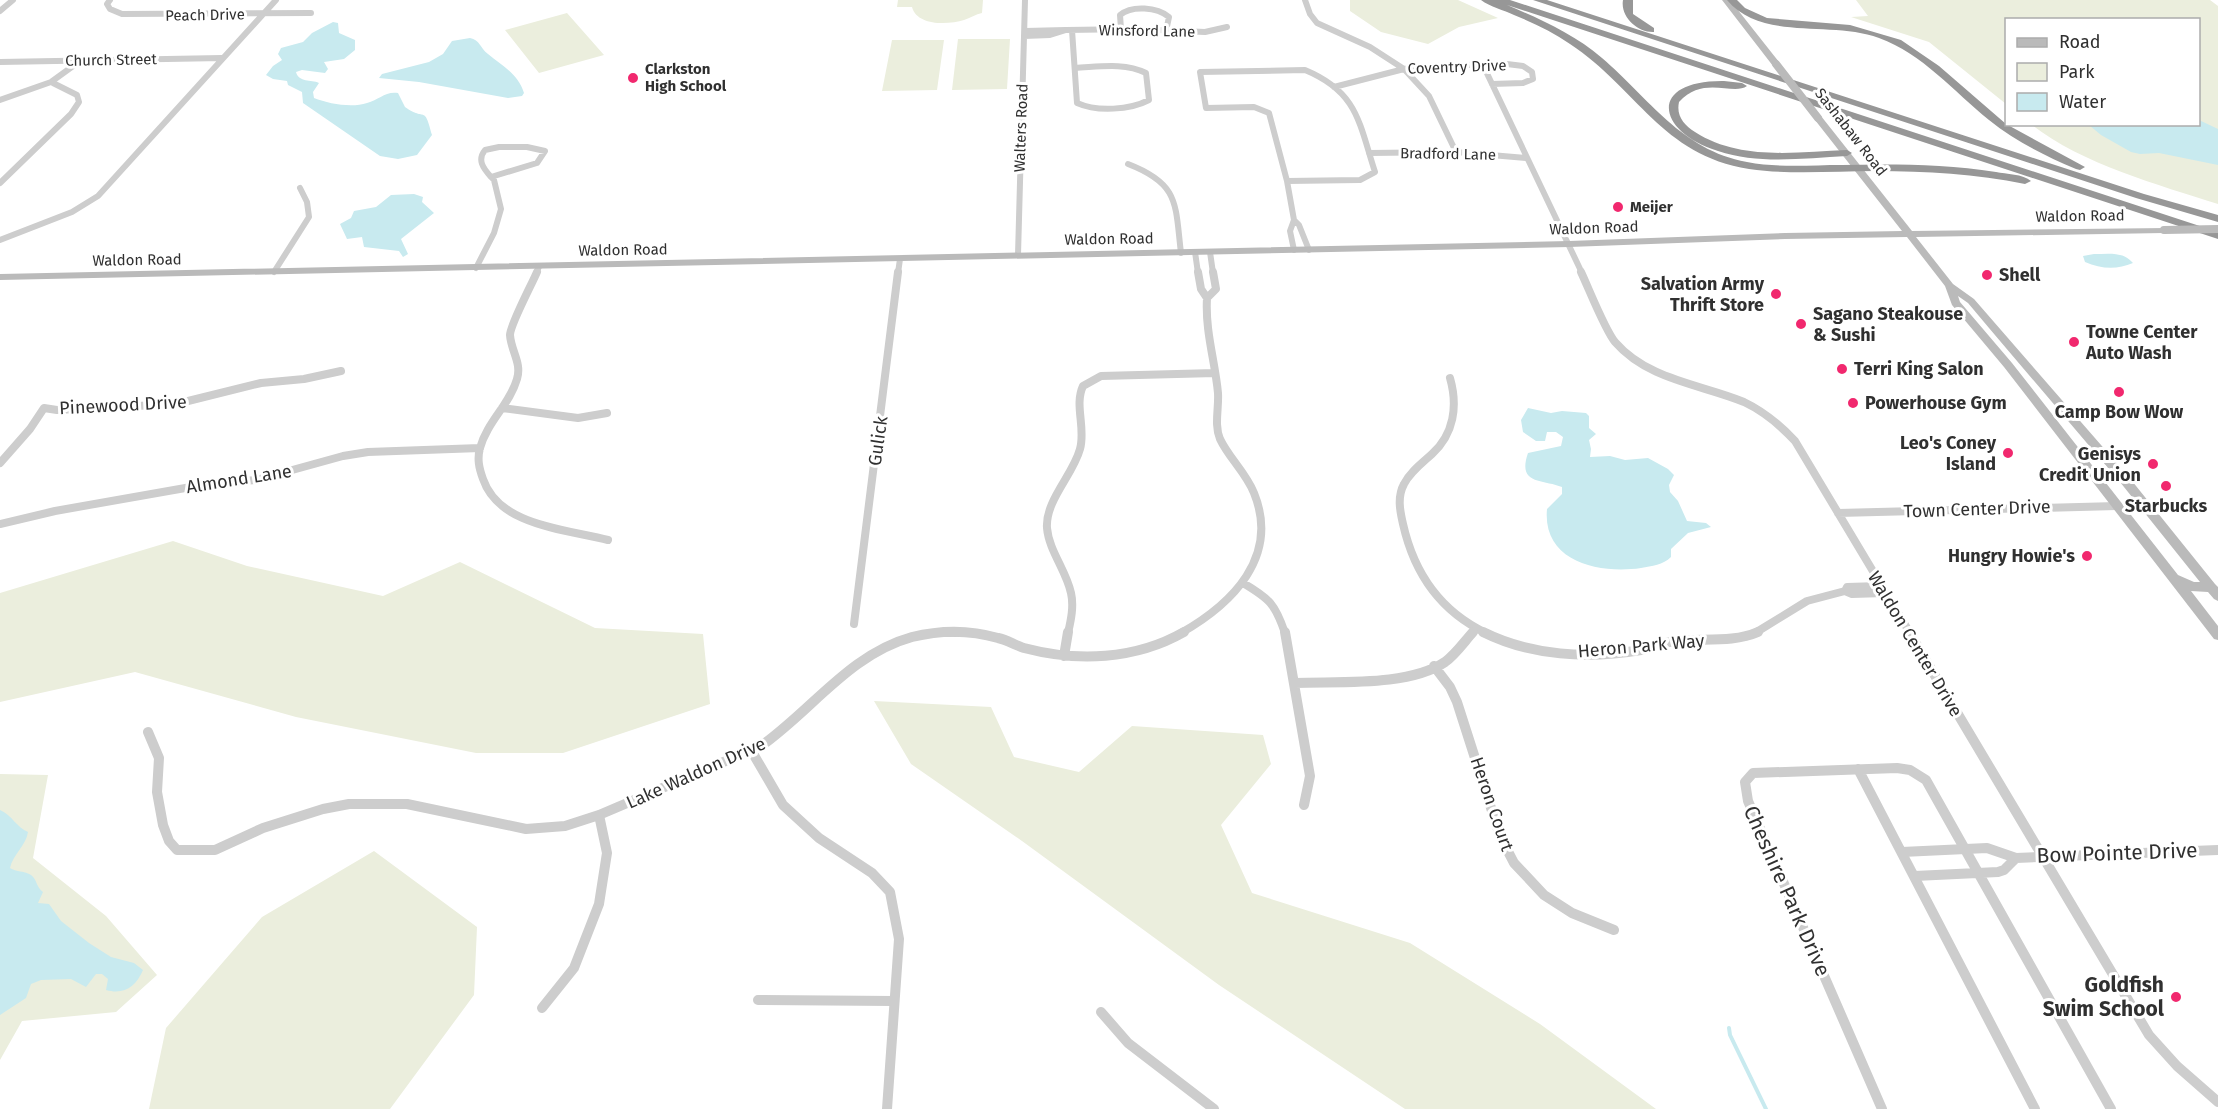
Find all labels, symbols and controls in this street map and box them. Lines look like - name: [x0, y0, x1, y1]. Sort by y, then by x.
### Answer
- street label: Peach Drive: [165, 5, 245, 25]
- legend: [2005, 18, 2200, 126]
- street label: Winsford Lane: [1098, 21, 1196, 41]
- text: Road: [2059, 31, 2101, 53]
- street label: Church Street: [65, 50, 158, 70]
- street label: Coventry Drive: [1407, 56, 1507, 78]
- place label: Clarkston High School: [645, 60, 727, 95]
- text: Park: [2059, 61, 2095, 83]
- marker: Clarkston High School: [626, 71, 640, 85]
- street label: Walters Road: [1010, 83, 1032, 173]
- street label: Sashabaw Road: [1811, 85, 1891, 179]
- text: Water: [2059, 91, 2106, 113]
- street label: Bradford Lane: [1400, 144, 1496, 164]
- place label: Meijer: [1630, 198, 1674, 216]
- marker: Meijer: [1611, 200, 1625, 214]
- street label: Waldon Road: [2035, 206, 2125, 226]
- street label: Waldon Road: [1549, 217, 1639, 239]
- street label: Waldon Road: [1064, 229, 1154, 249]
- street label: Waldon Road: [578, 240, 668, 260]
- street label: Waldon Road: [92, 250, 182, 270]
- place label: Shell: [1999, 264, 2041, 286]
- marker: Shell: [1980, 268, 1994, 282]
- place label: Salvation Army Thrift Store: [1641, 273, 1765, 316]
- marker: Salvation Army Thrift Store: [1769, 287, 1783, 301]
- place label: Sagano Steakouse & Sushi: [1813, 303, 1963, 346]
- marker: Sagano Steakouse & Sushi: [1794, 317, 1808, 331]
- place label: Towne Center Auto Wash: [2085, 321, 2198, 364]
- marker: Towne Center Auto Wash: [2067, 335, 2081, 349]
- place label: Terri King Salon: [1854, 358, 1984, 380]
- marker: Terri King Salon: [1835, 362, 1849, 376]
- marker: Camp Bow Wow: [2112, 385, 2126, 399]
- street label: Pinewood Drive: [59, 391, 187, 419]
- place label: Powerhouse Gym: [1865, 392, 2007, 414]
- marker: Powerhouse Gym: [1846, 396, 1860, 410]
- place label: Camp Bow Wow: [2055, 401, 2184, 423]
- street label: Gulick: [864, 414, 892, 467]
- place label: Leo's Coney Island: [1900, 432, 1997, 475]
- place label: Genisys Credit Union: [2039, 443, 2141, 486]
- marker: Leo's Coney Island: [2001, 446, 2015, 460]
- marker: Genisys Credit Union: [2146, 457, 2160, 471]
- street label: Almond Lane: [185, 460, 293, 498]
- marker: Starbucks: [2159, 479, 2173, 493]
- street label: Town Center Drive: [1903, 495, 2051, 523]
- place label: Starbucks: [2125, 495, 2207, 517]
- place label: Hungry Howie's: [1948, 545, 2075, 567]
- marker: Hungry Howie's: [2080, 549, 2094, 563]
- street label: Waldon Center Drive: [1863, 567, 1967, 721]
- street label: Heron Park Way: [1577, 629, 1705, 663]
- street label: Lake Waldon Drive: [623, 732, 769, 814]
- street label: Heron Court: [1466, 754, 1519, 855]
- street label: Cheshire Park Drive: [1738, 802, 1836, 980]
- street label: Bow Pointe Drive: [2036, 837, 2198, 869]
- place label: Goldfish Swim School: [2043, 972, 2165, 1022]
- marker: Goldfish Swim School: [2169, 990, 2183, 1004]

